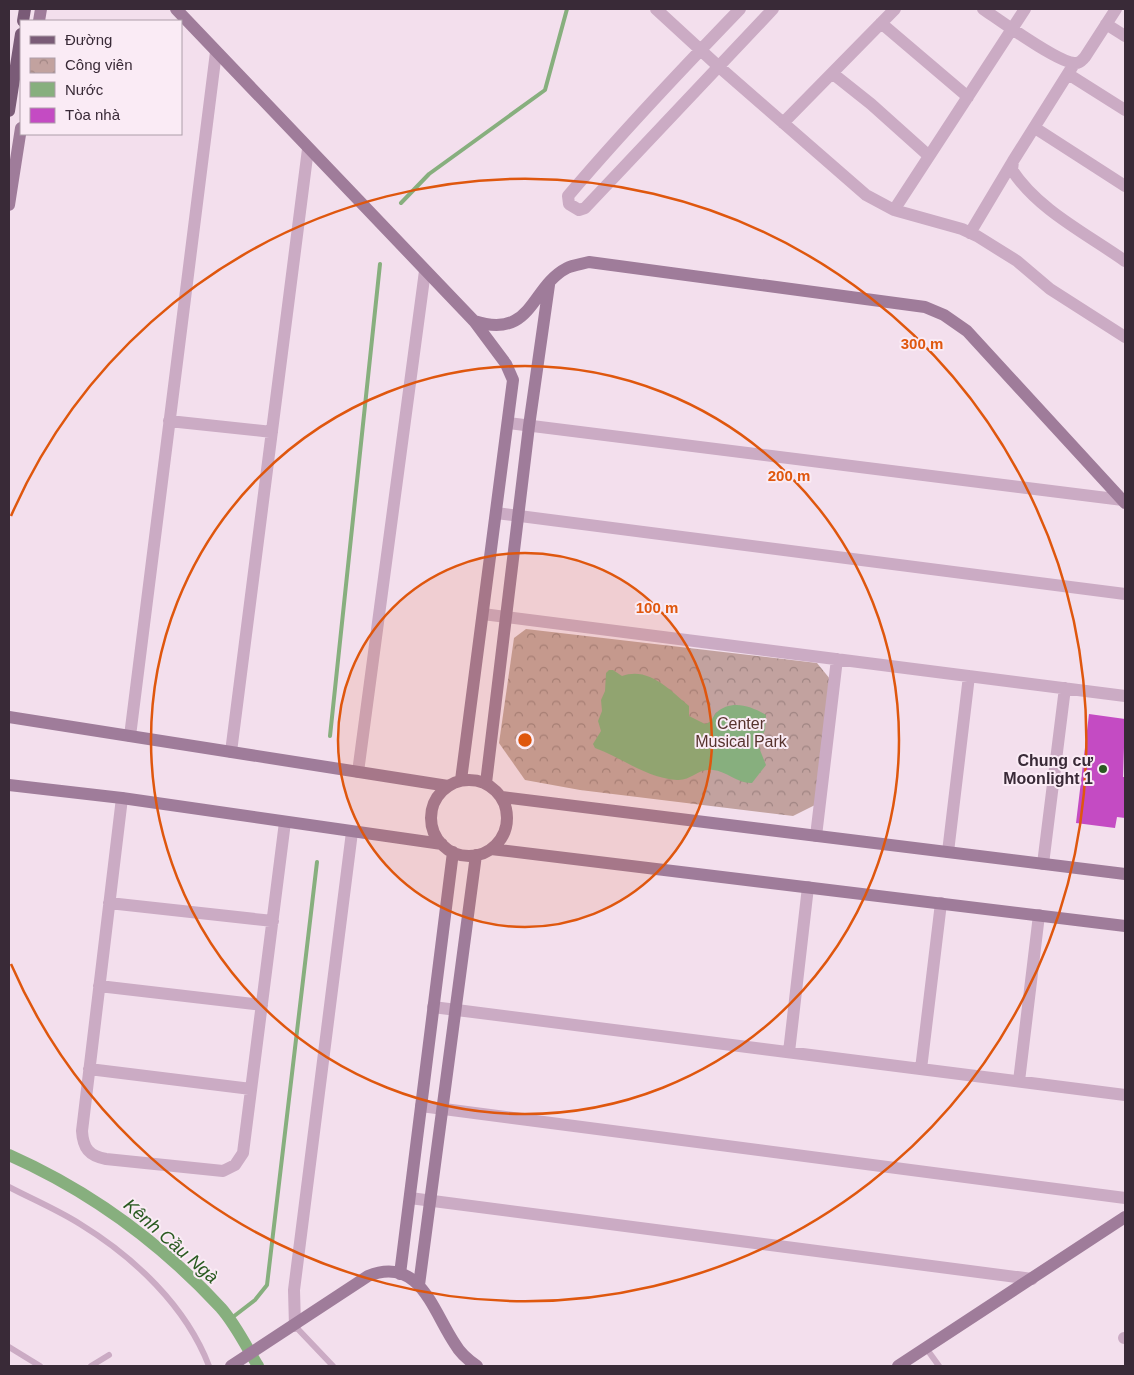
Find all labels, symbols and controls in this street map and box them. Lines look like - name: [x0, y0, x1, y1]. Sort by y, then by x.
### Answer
- legend: [20, 20, 182, 135]
- text: Đường: [65, 31, 112, 48]
- text: Công viên: [65, 56, 133, 73]
- text: Nước: [65, 81, 104, 98]
- text: Tòa nhà: [65, 106, 121, 123]
- text: 300 m: [901, 335, 943, 352]
- text: 200 m: [768, 467, 810, 484]
- text: 100 m: [636, 599, 678, 616]
- park label: Center Musical Park: [695, 715, 788, 750]
- centre of rings: [516, 731, 534, 749]
- place label: Chung cư Moonlight 1: [1003, 752, 1093, 787]
- marker: Chung cư Moonlight 1: [1097, 763, 1109, 775]
- water label: Kênh Cầu Ngà: [120, 1195, 222, 1287]

